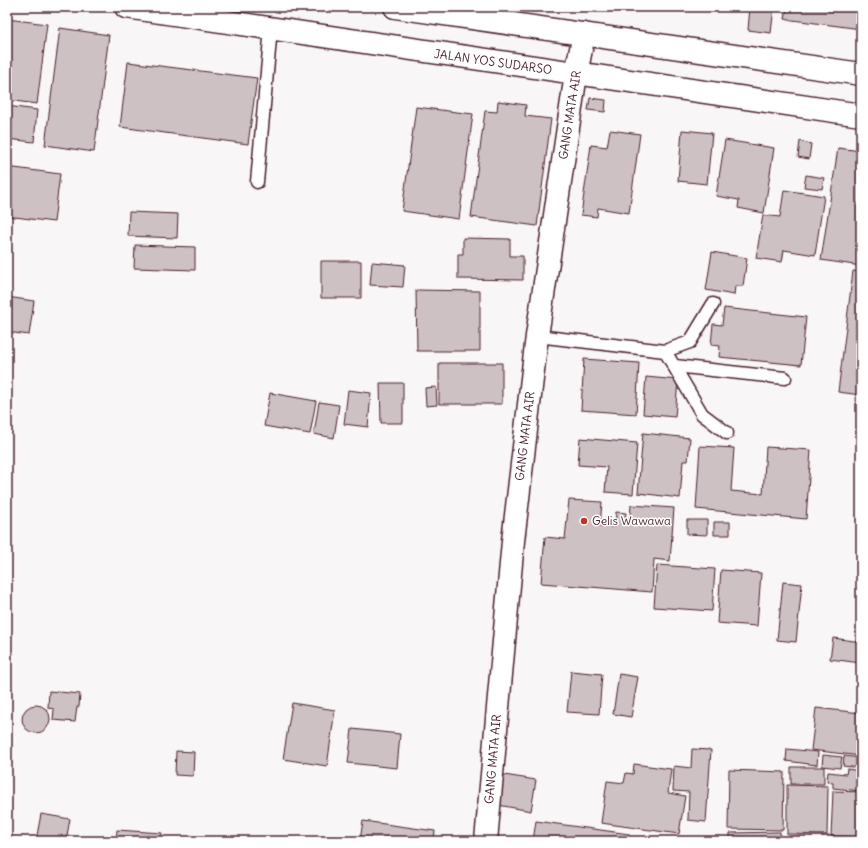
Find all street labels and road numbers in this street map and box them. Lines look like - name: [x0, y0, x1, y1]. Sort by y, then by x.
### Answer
- street label: JALAN YOS SUDARSO: [433, 46, 553, 77]
- street label: GANG MATA AIR: [555, 69, 584, 161]
- street label: GANG MATA AIR: [512, 390, 537, 482]
- street label: GANG MATA AIR: [481, 713, 504, 804]

